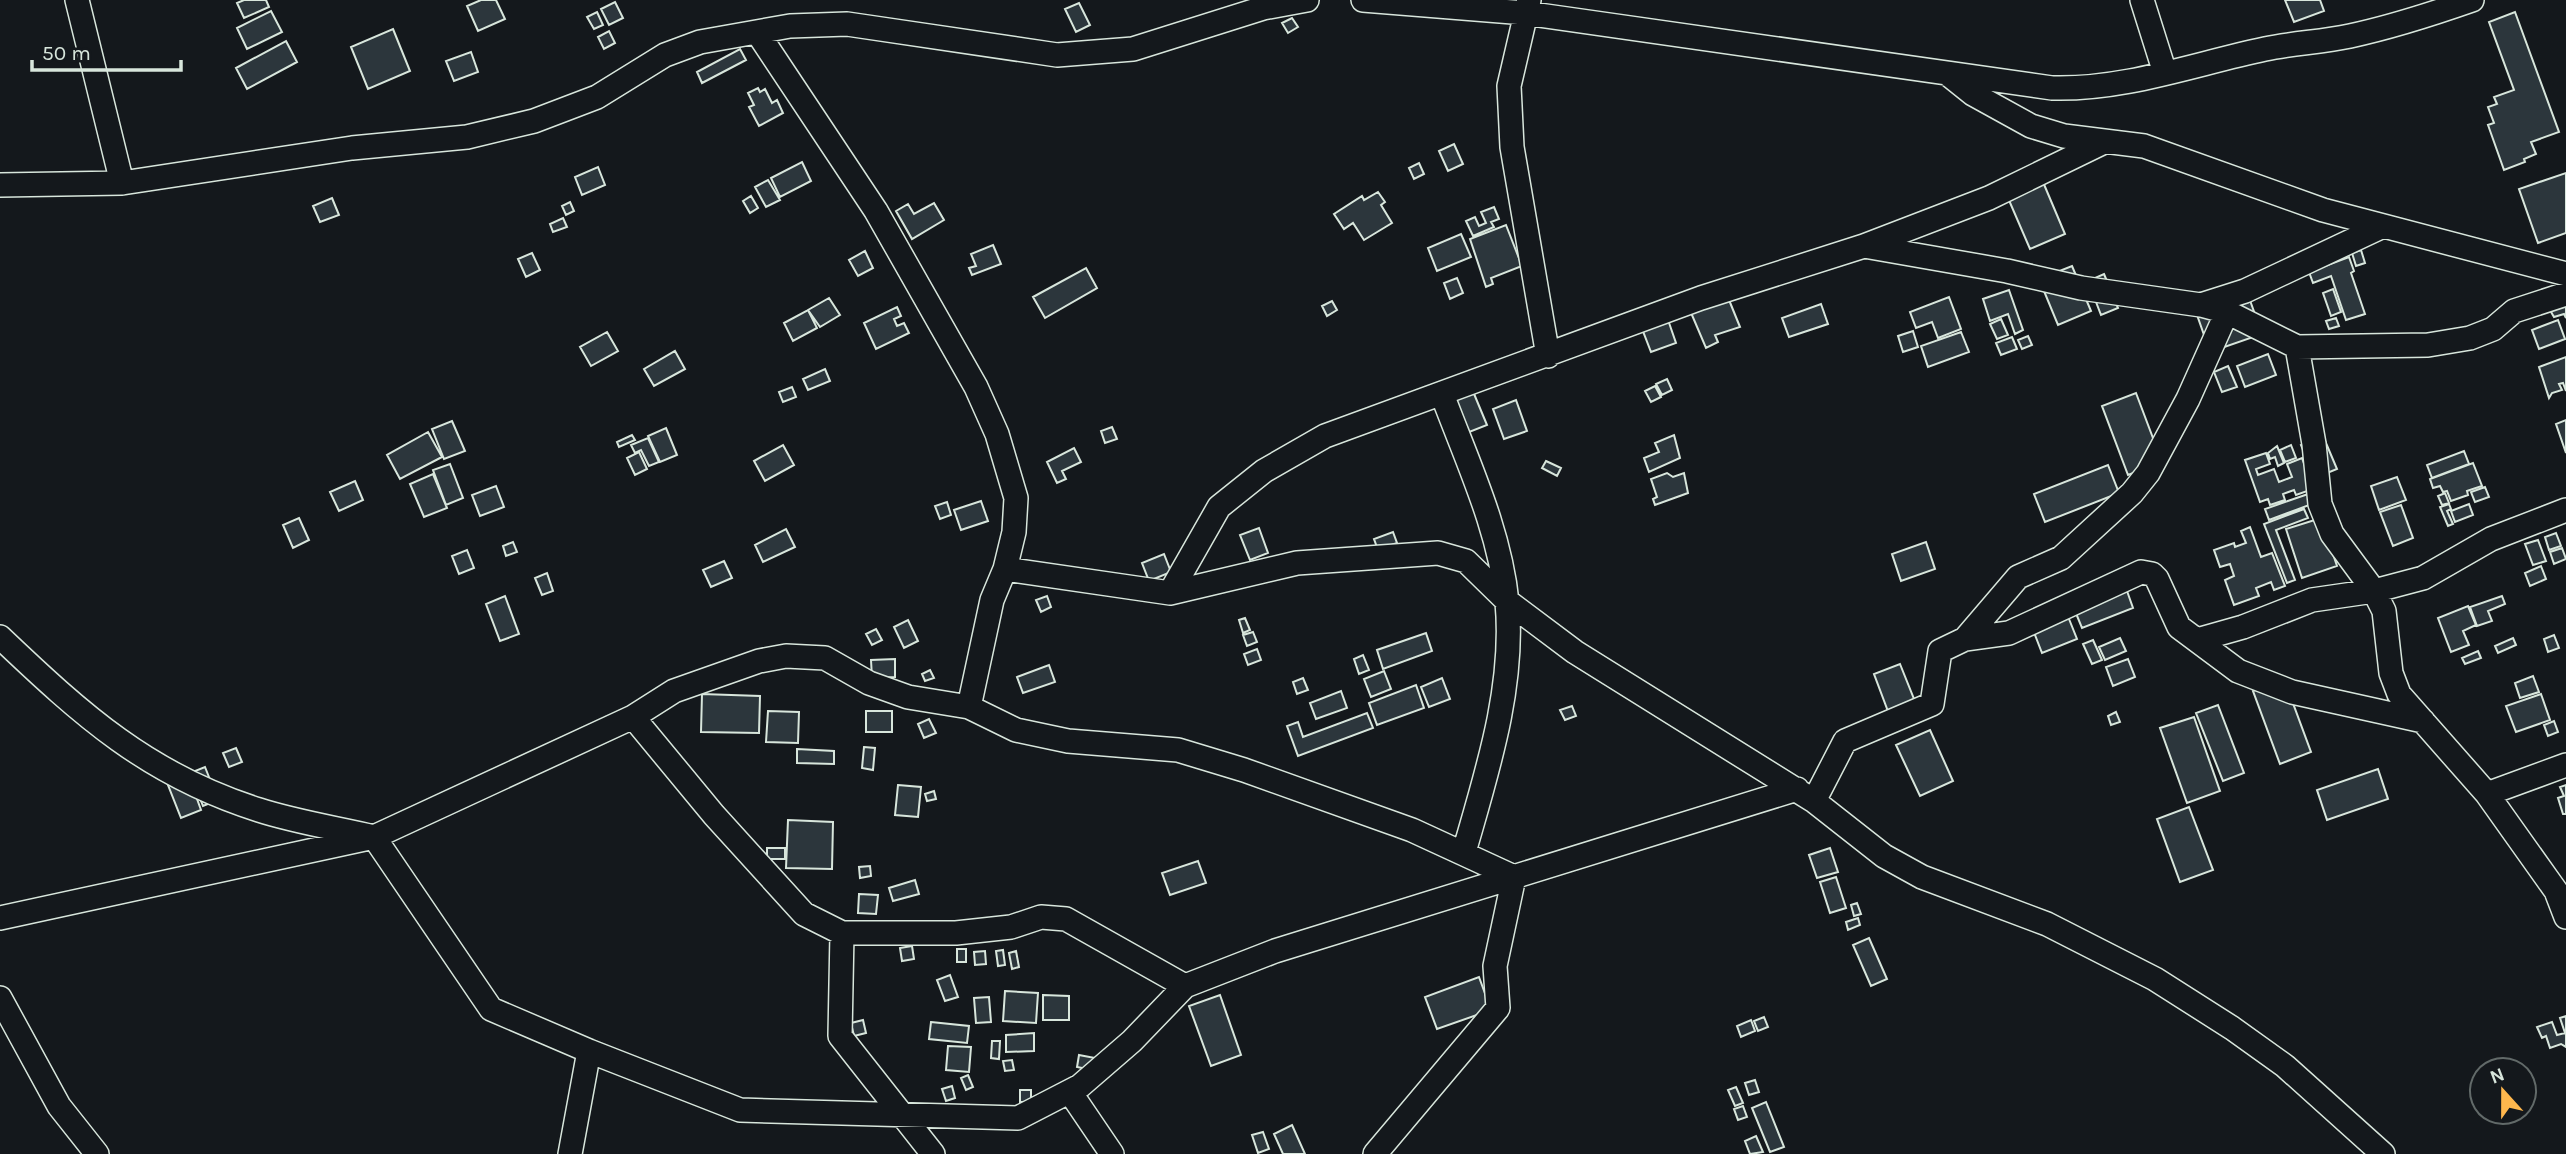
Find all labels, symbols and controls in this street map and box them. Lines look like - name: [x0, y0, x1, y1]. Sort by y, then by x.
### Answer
- scale bar: [32, 28, 180, 72]
- text: 50 m: [42, 41, 91, 65]
- north arrow: [2468, 1056, 2538, 1126]
- text: N: [2487, 1063, 2508, 1089]

